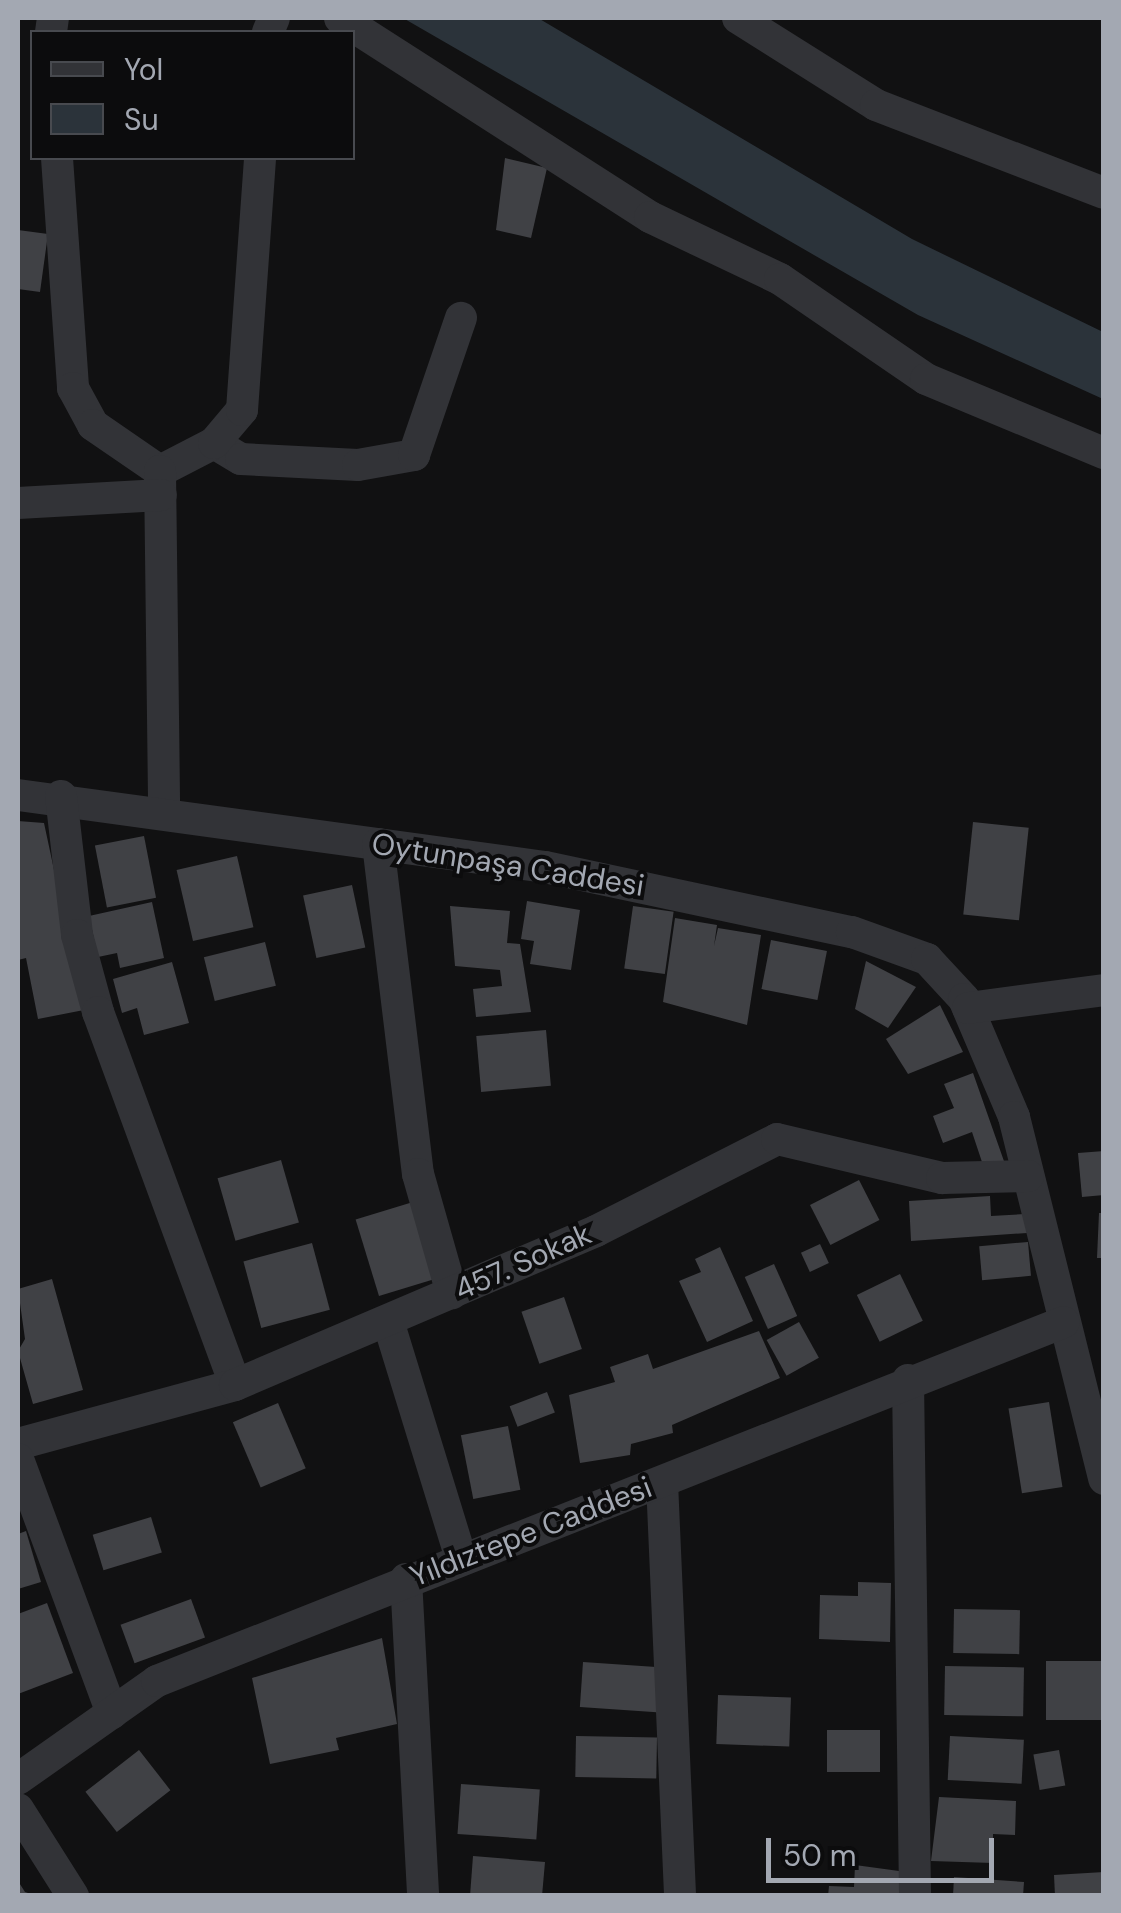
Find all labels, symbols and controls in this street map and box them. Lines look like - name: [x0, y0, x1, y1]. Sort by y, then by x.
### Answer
- legend: [30, 30, 355, 160]
- text: Yol: [124, 50, 163, 89]
- text: Su: [124, 100, 159, 139]
- street label: Oytunpaşa Caddesi: [369, 826, 647, 904]
- street label: 457. Sokak: [449, 1216, 597, 1308]
- street label: Yıldıztepe Caddesi: [405, 1469, 657, 1595]
- scale bar: [771, 1818, 998, 1880]
- text: 50 m: [783, 1836, 857, 1875]

